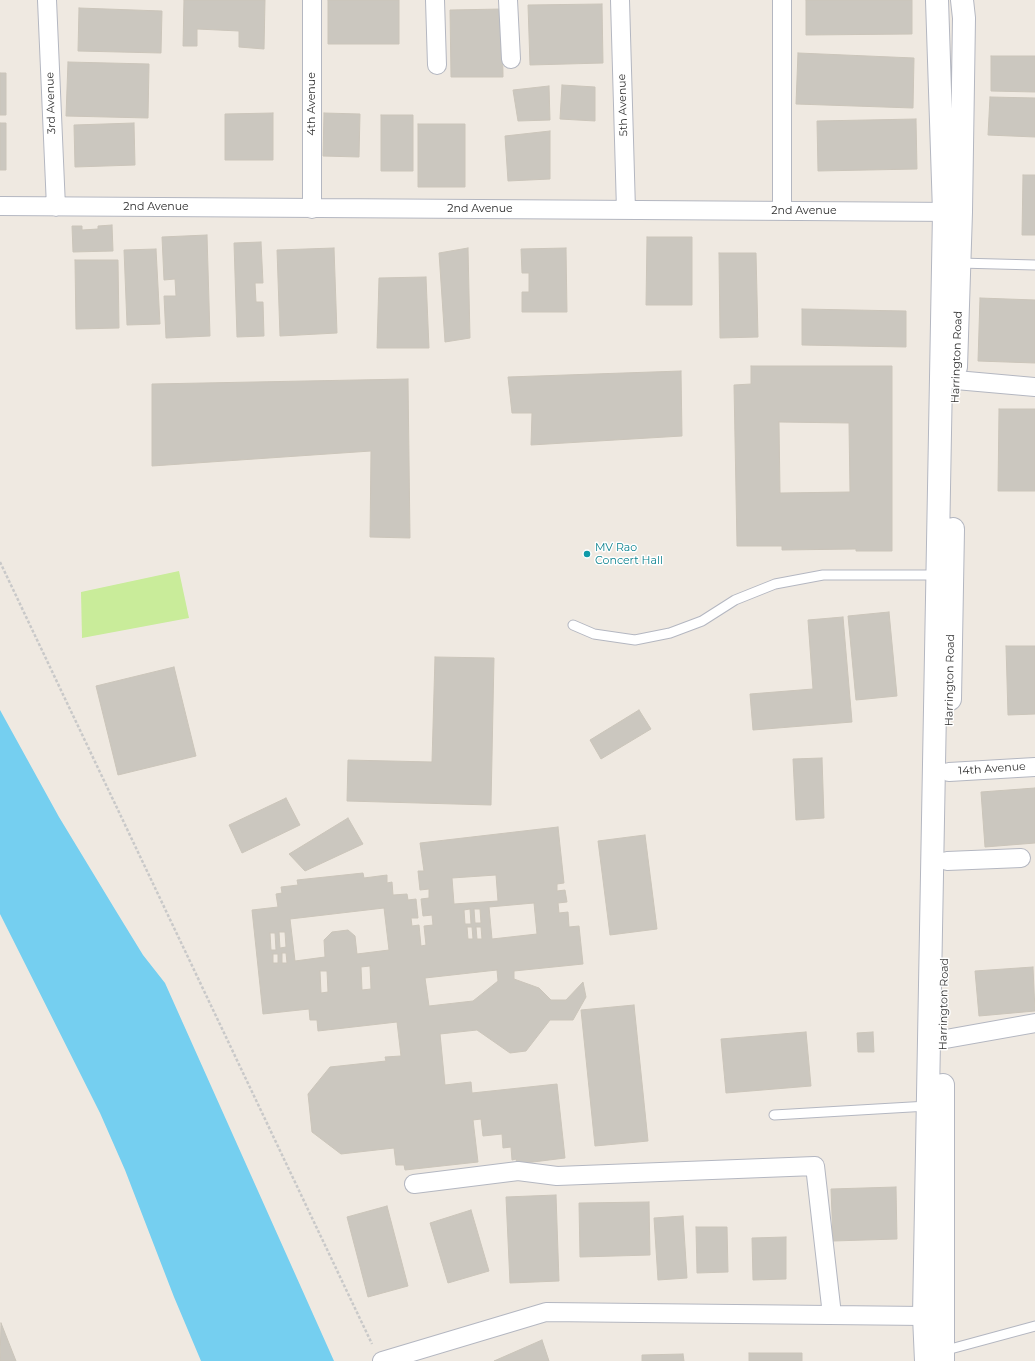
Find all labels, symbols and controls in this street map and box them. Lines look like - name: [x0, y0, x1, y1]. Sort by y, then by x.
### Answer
- street label: 3rd Avenue: [43, 72, 59, 134]
- street label: 4th Avenue: [305, 72, 319, 136]
- street label: 5th Avenue: [615, 74, 631, 136]
- street label: 2nd Avenue: [123, 200, 189, 214]
- street label: 2nd Avenue: [447, 202, 513, 216]
- street label: 2nd Avenue: [771, 204, 837, 218]
- street label: Harrington Road: [949, 311, 965, 403]
- place label: MV Rao Concert Hall: [595, 541, 663, 567]
- marker: MV Rao Concert Hall: [582, 549, 592, 559]
- street label: Harrington Road: [943, 634, 957, 726]
- street label: 14th Avenue: [958, 760, 1026, 778]
- street label: Harrington Road: [937, 958, 951, 1050]

